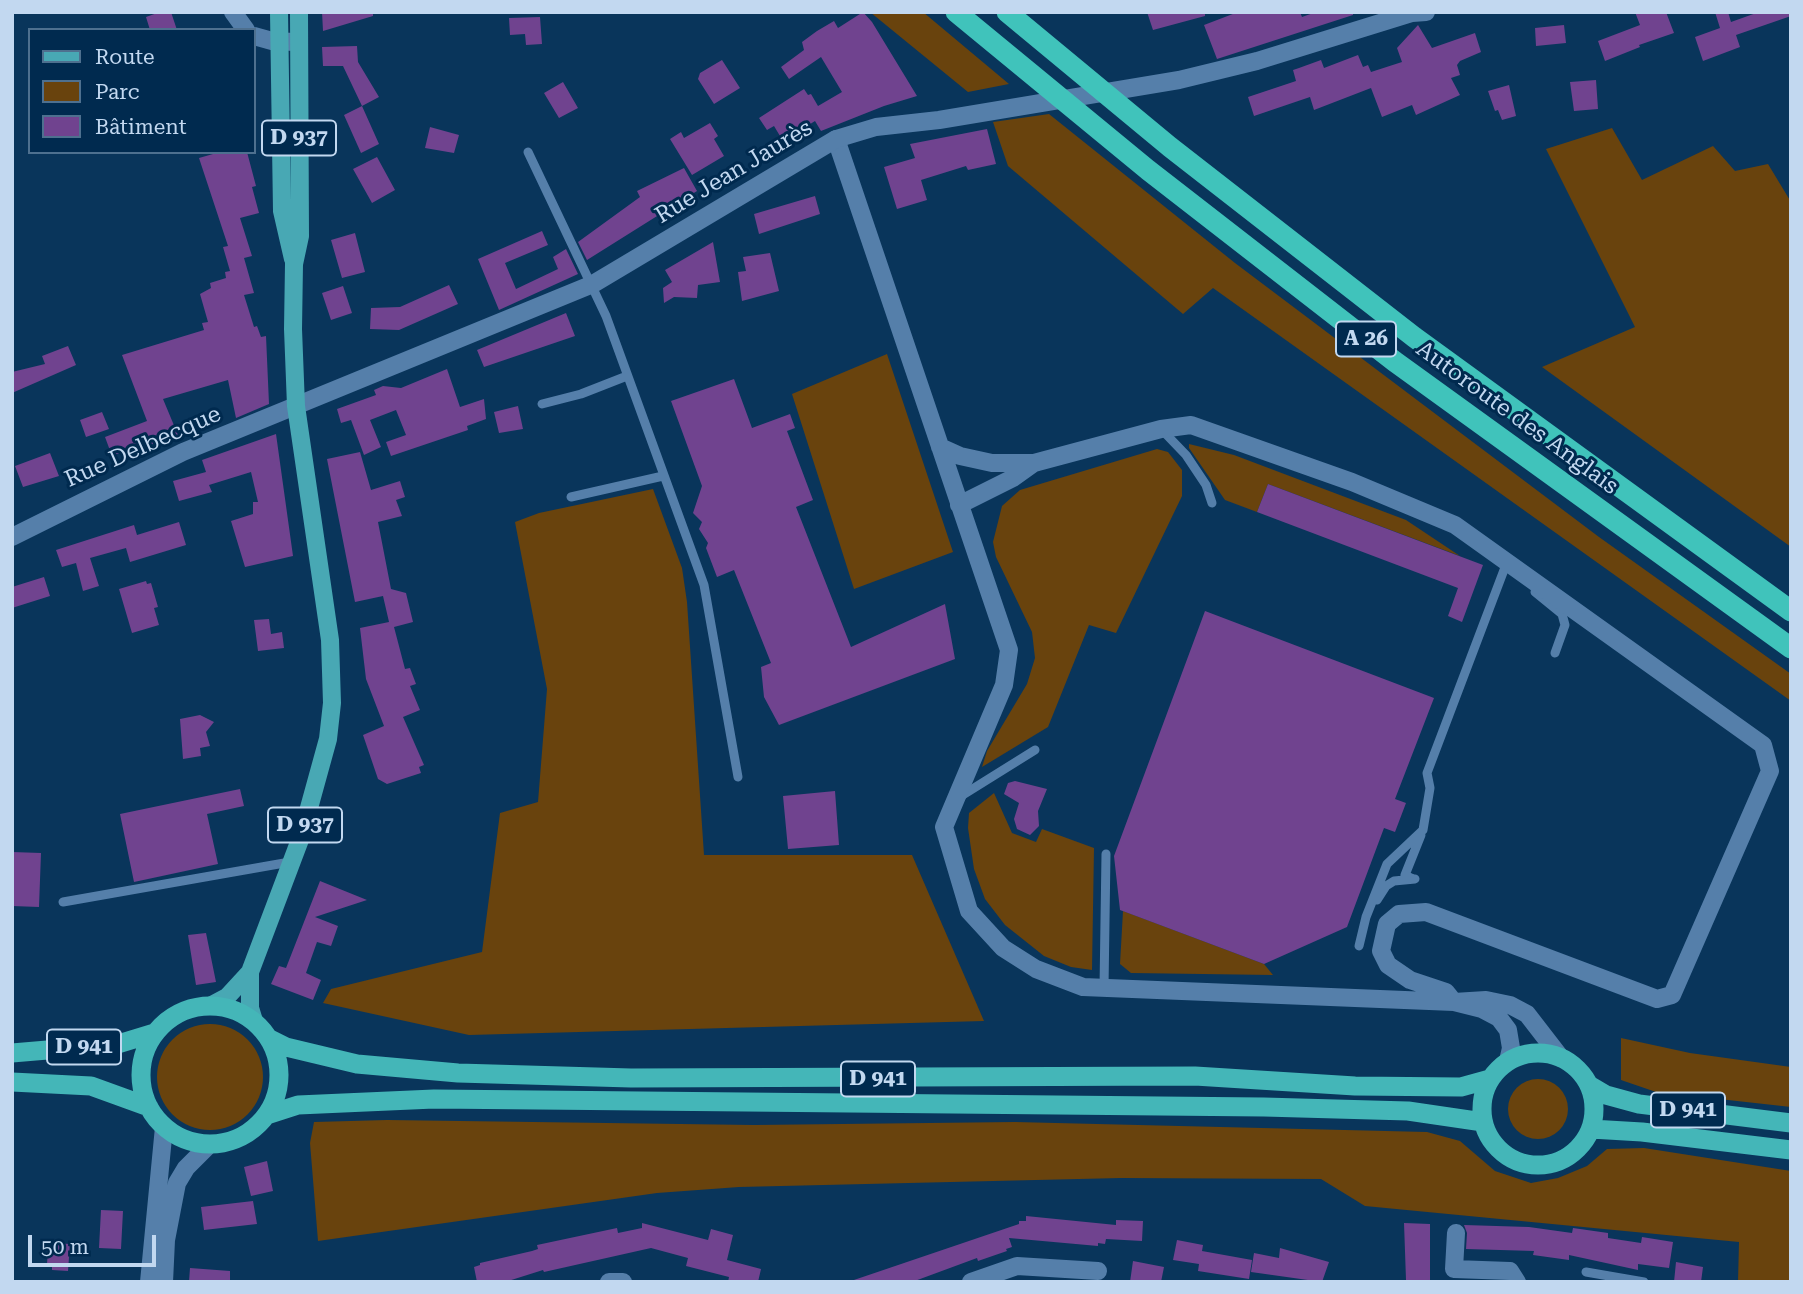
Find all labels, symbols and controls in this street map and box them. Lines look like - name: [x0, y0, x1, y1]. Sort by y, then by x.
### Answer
- legend: [28, 28, 256, 154]
- text: Route: [95, 45, 154, 69]
- text: Parc: [95, 80, 139, 104]
- street label: Rue Jean Jaurès: [650, 114, 818, 230]
- text: Bâtiment: [95, 115, 187, 139]
- road number: D 937: [262, 120, 336, 156]
- road number: A 26: [1336, 322, 1396, 356]
- street label: Autoroute des Anglais: [1411, 335, 1623, 501]
- street label: Rue Delbecque: [61, 400, 225, 494]
- road number: D 937: [268, 808, 342, 842]
- road number: D 941: [47, 1030, 121, 1064]
- road number: D 941: [841, 1062, 915, 1096]
- road number: D 941: [1651, 1092, 1725, 1128]
- scale bar: [32, 1220, 159, 1264]
- text: 50 m: [41, 1235, 89, 1259]

